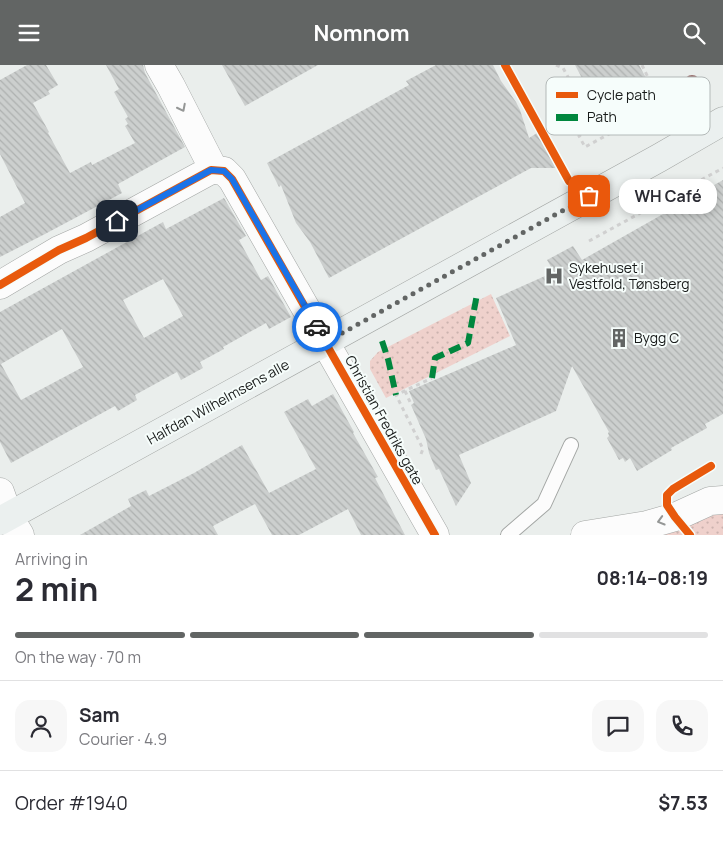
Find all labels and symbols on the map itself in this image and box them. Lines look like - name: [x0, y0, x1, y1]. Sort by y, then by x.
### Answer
- legend: [546, 77, 710, 135]
- text: Cycle path: [587, 85, 656, 104]
- one-way arrow: [176, 102, 186, 111]
- text: Path: [587, 107, 617, 126]
- pin: [568, 175, 610, 217]
- callout: WH Café: [619, 179, 716, 213]
- pin: [96, 200, 138, 242]
- place label: Sykehuset i Vestfold, Tønsberg: [569, 258, 690, 293]
- hospital icon: Sykehuset i Vestfold, Tønsberg: [543, 265, 565, 287]
- courier: [292, 302, 342, 352]
- building icon: Bygg C: [608, 327, 630, 349]
- place label: Bygg C: [634, 328, 679, 347]
- street label: Christian Fredriks gate: [341, 352, 428, 488]
- street label: Halfdan Wilhelmsens alle: [143, 355, 292, 449]
- one-way arrow: [657, 516, 665, 526]

